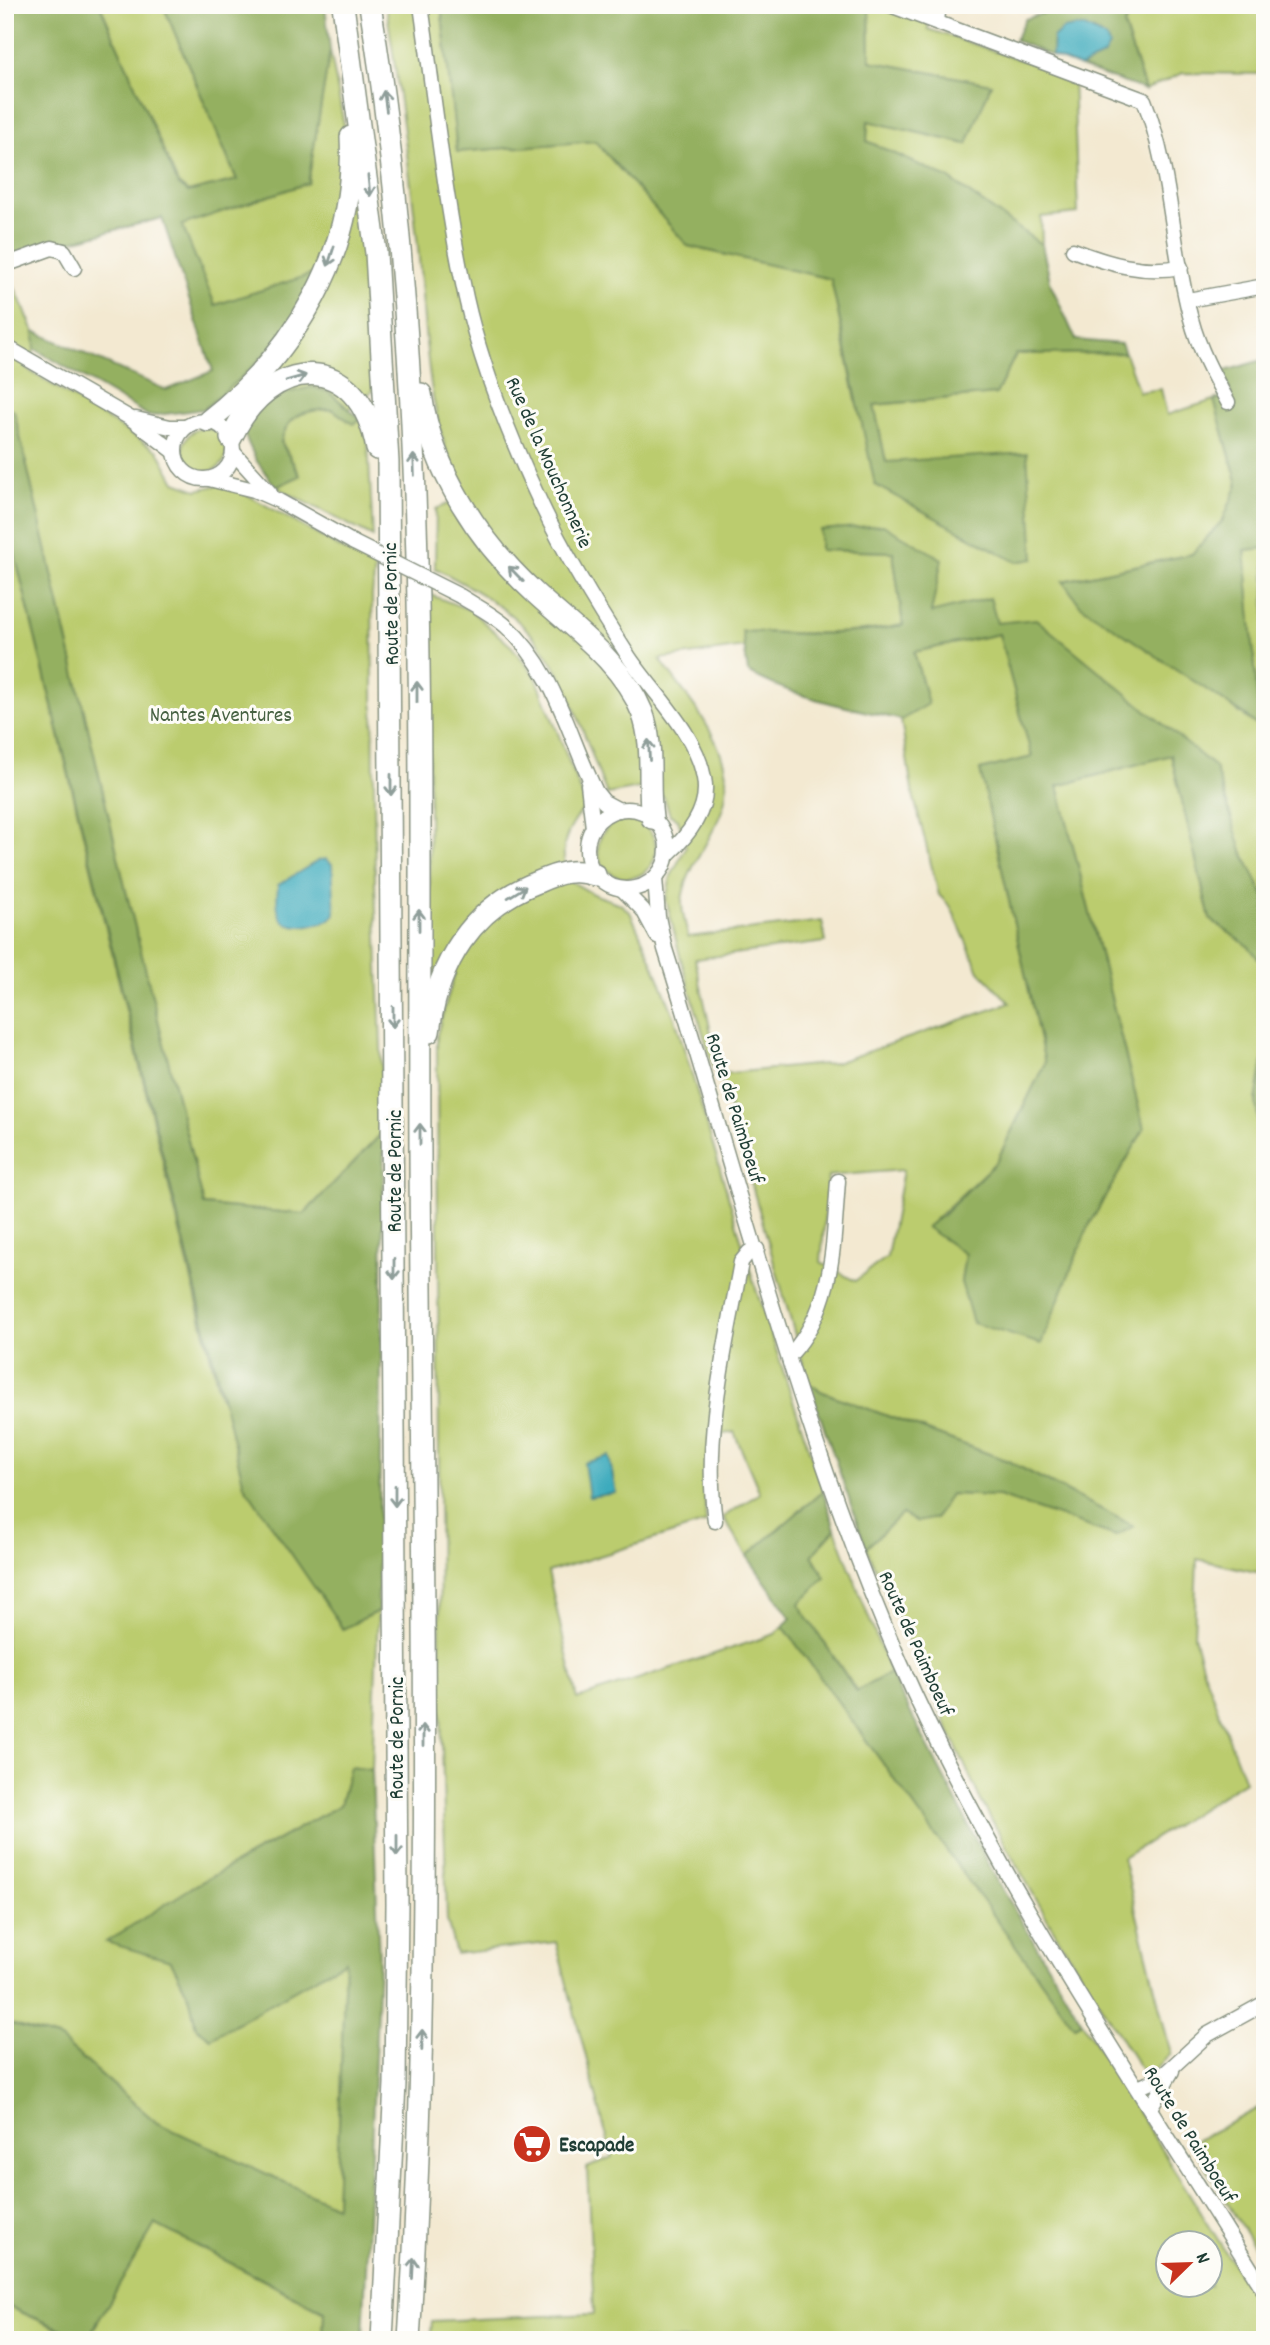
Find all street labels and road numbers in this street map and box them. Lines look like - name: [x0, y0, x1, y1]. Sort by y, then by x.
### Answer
- street label: Rue de la Mouchonnerie: [496, 373, 598, 554]
- street label: Route de Pornic: [377, 542, 409, 666]
- street label: Route de Paimboeuf: [696, 1030, 770, 1188]
- street label: Route de Pornic: [382, 1110, 412, 1232]
- street label: Route de Paimboeuf: [869, 1567, 960, 1722]
- street label: Route de Pornic: [384, 1677, 414, 1799]
- street label: Route de Paimboeuf: [1134, 2061, 1243, 2210]

